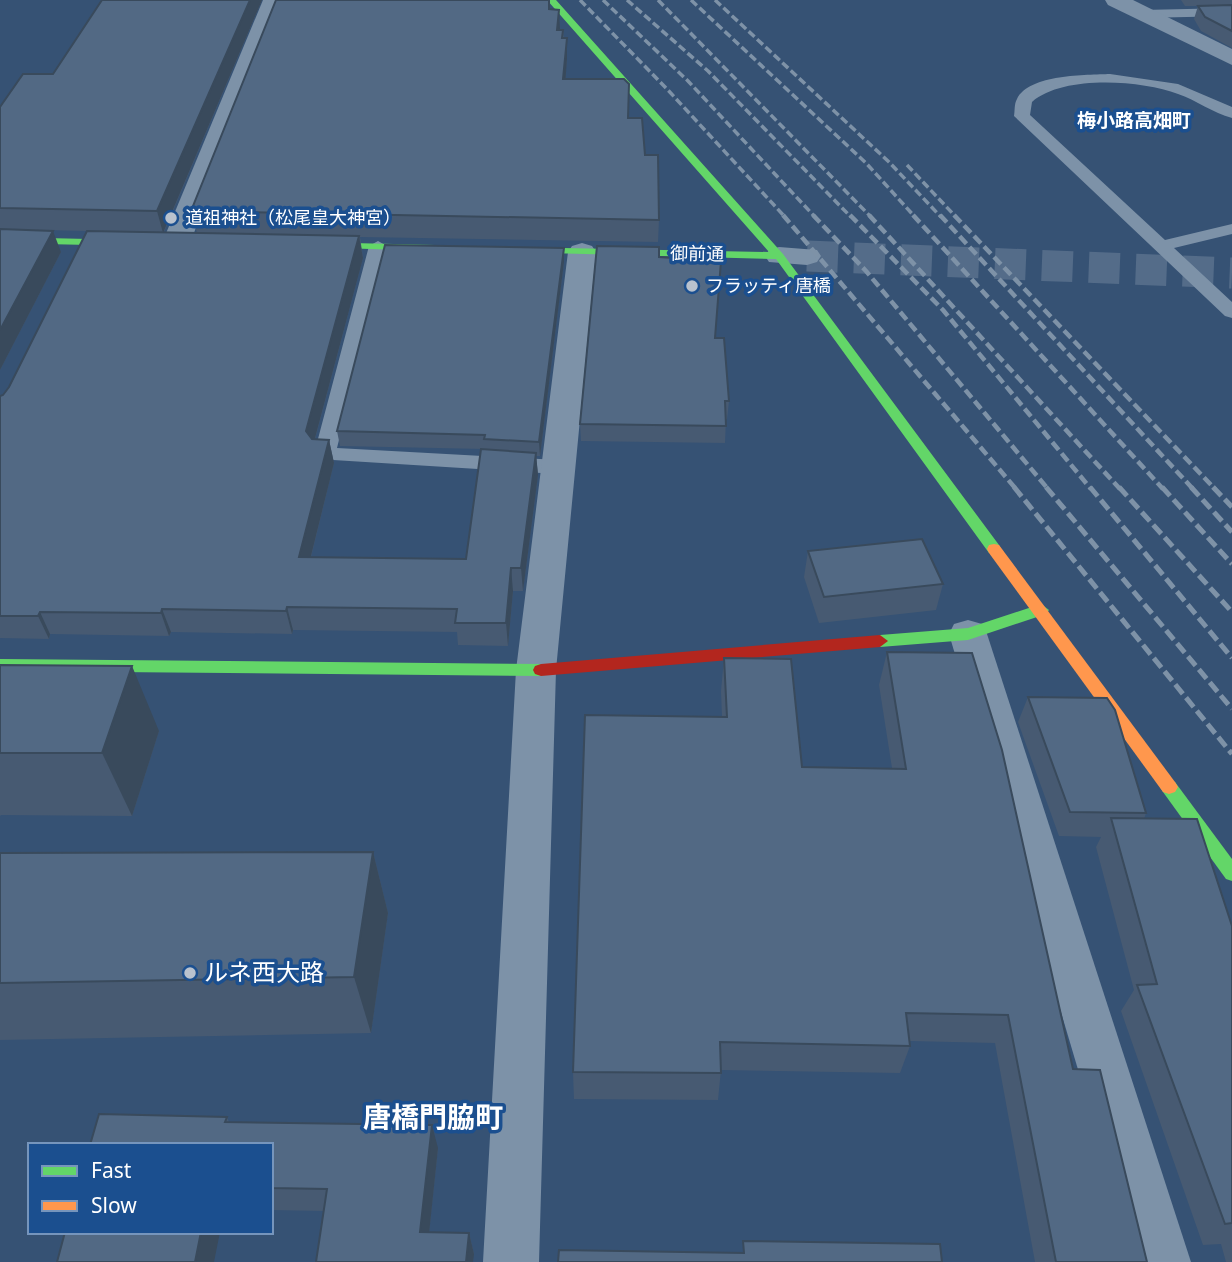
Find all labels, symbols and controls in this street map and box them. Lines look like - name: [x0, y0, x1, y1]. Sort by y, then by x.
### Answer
- district label: 梅小路高畑町: [1077, 107, 1191, 133]
- place label: 道祖神社（松尾皇大神宮）: [185, 205, 401, 229]
- marker: 道祖神社（松尾皇大神宮）: [163, 210, 179, 226]
- street label: 御前通: [670, 241, 724, 265]
- place label: フラッティ唐橋: [706, 273, 831, 297]
- marker: フラッティ唐橋: [684, 278, 700, 294]
- place label: ルネ西大路: [204, 955, 324, 988]
- marker: ルネ西大路: [182, 965, 198, 981]
- district label: 唐橋門脇町: [363, 1097, 503, 1135]
- legend: [28, 1143, 273, 1234]
- text: Fast: [91, 1156, 132, 1184]
- text: Slow: [91, 1191, 137, 1219]

